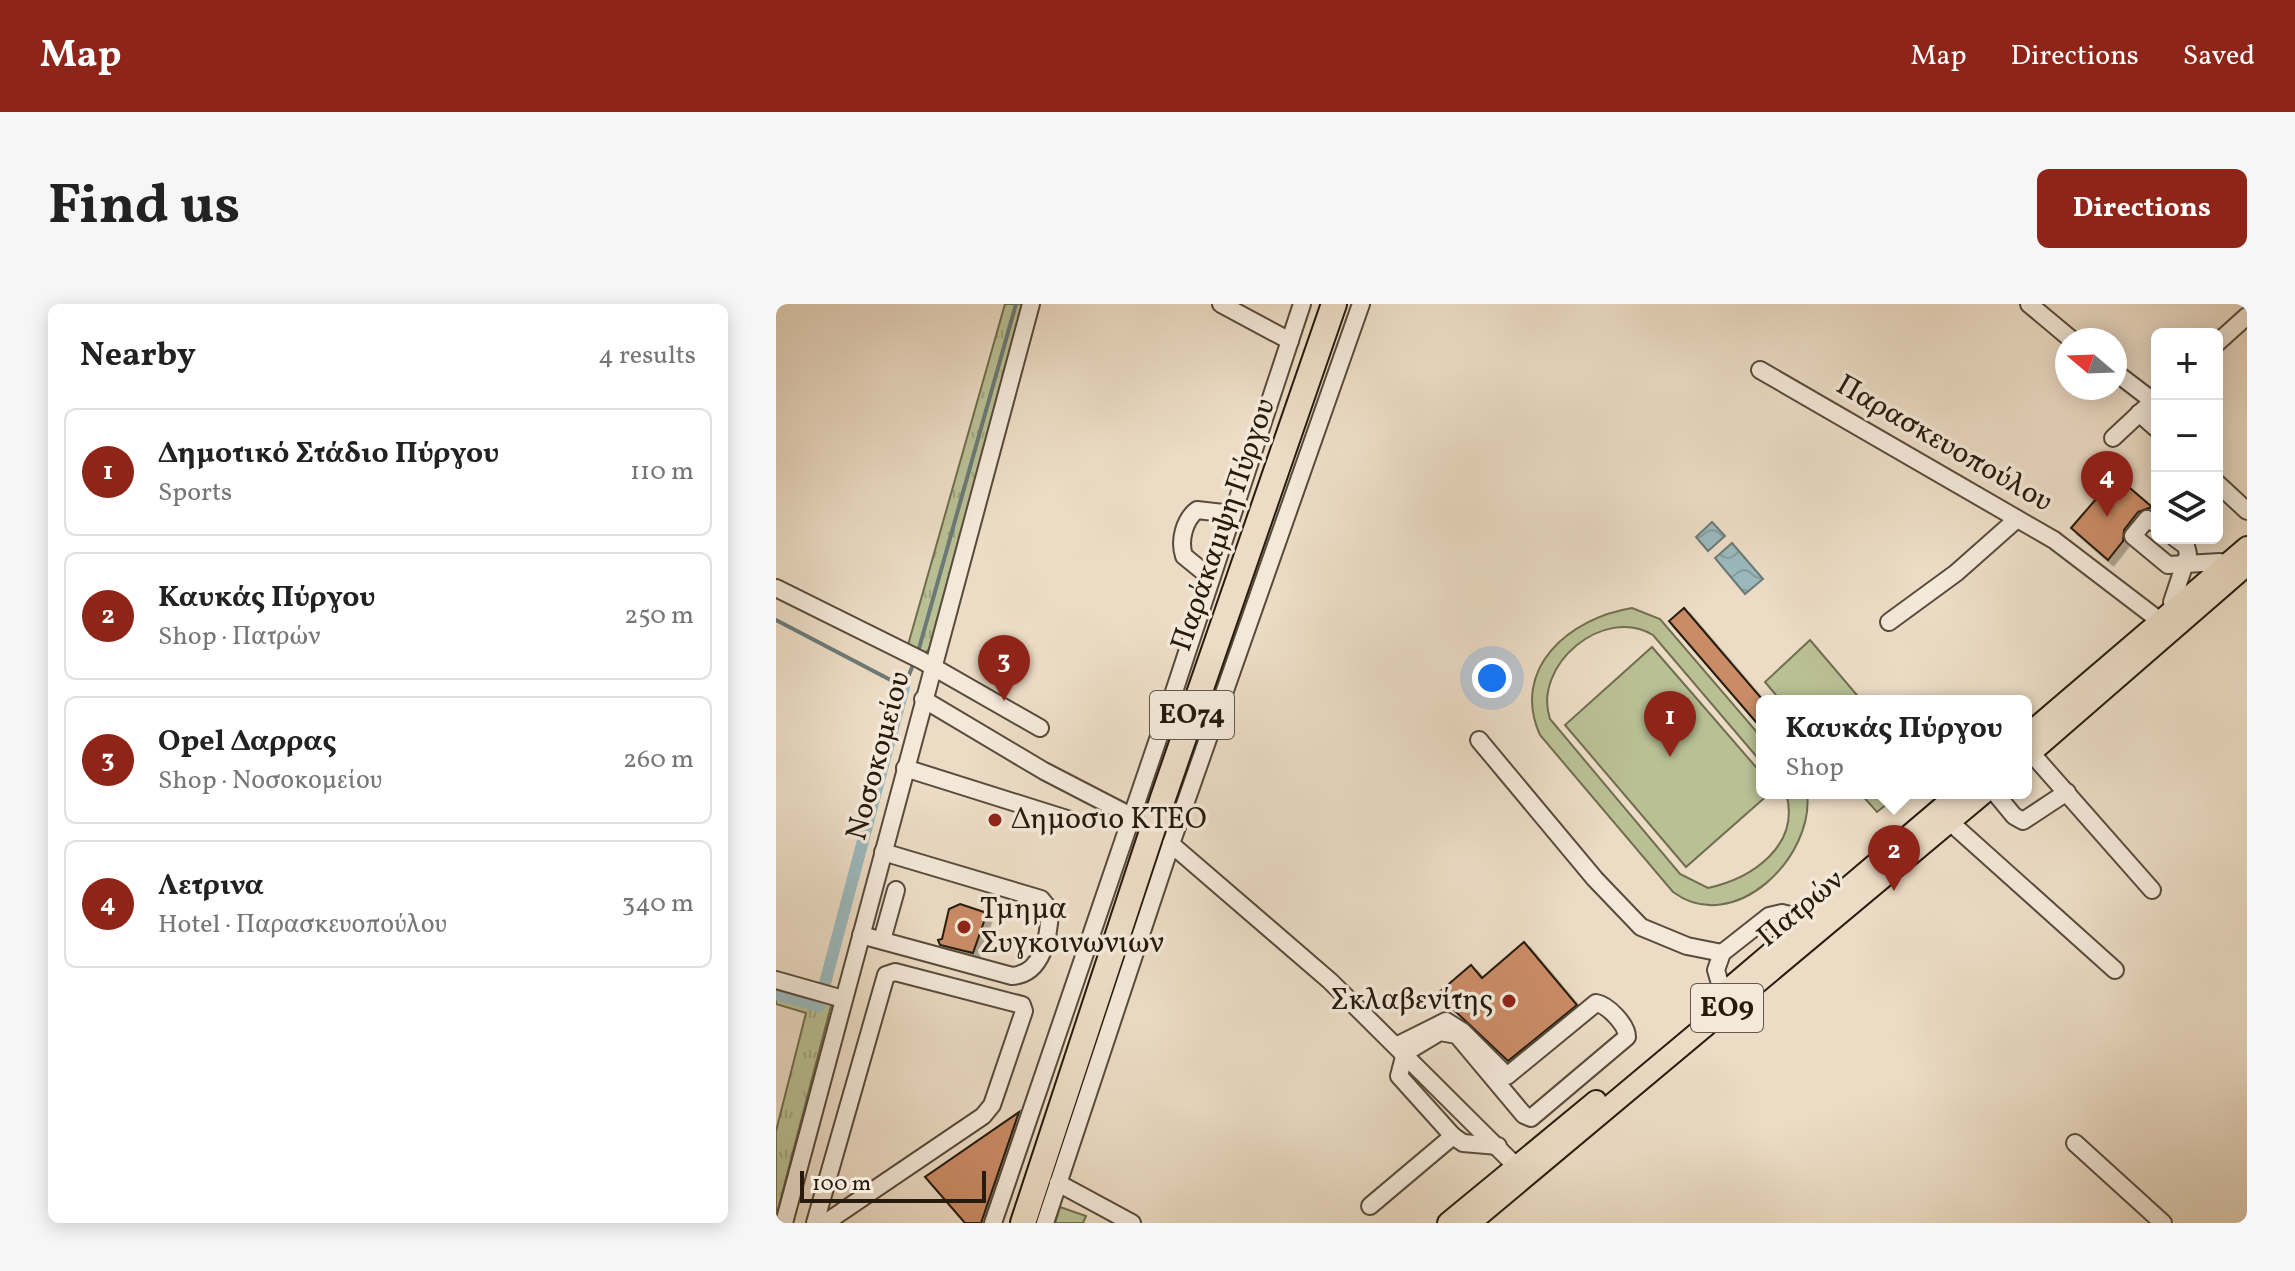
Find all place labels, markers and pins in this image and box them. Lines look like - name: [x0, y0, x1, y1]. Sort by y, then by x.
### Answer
- pin: 4: [2081, 451, 2133, 517]
- pin: 3: [978, 635, 1030, 701]
- pin: 1: [1644, 691, 1696, 757]
- place label: Δημοσιο ΚΤΕΟ: [1011, 799, 1207, 841]
- marker: Δημοσιο ΚΤΕΟ: [986, 811, 1004, 829]
- pin: 2: [1868, 825, 1920, 891]
- place label: Τμημα Συγκοινωνιων: [980, 889, 1164, 965]
- marker: Τμημα Συγκοινωνιων: [955, 918, 973, 936]
- place label: Σκλαβενίτης: [1330, 980, 1493, 1022]
- marker: Σκλαβενίτης: [1500, 992, 1518, 1010]

